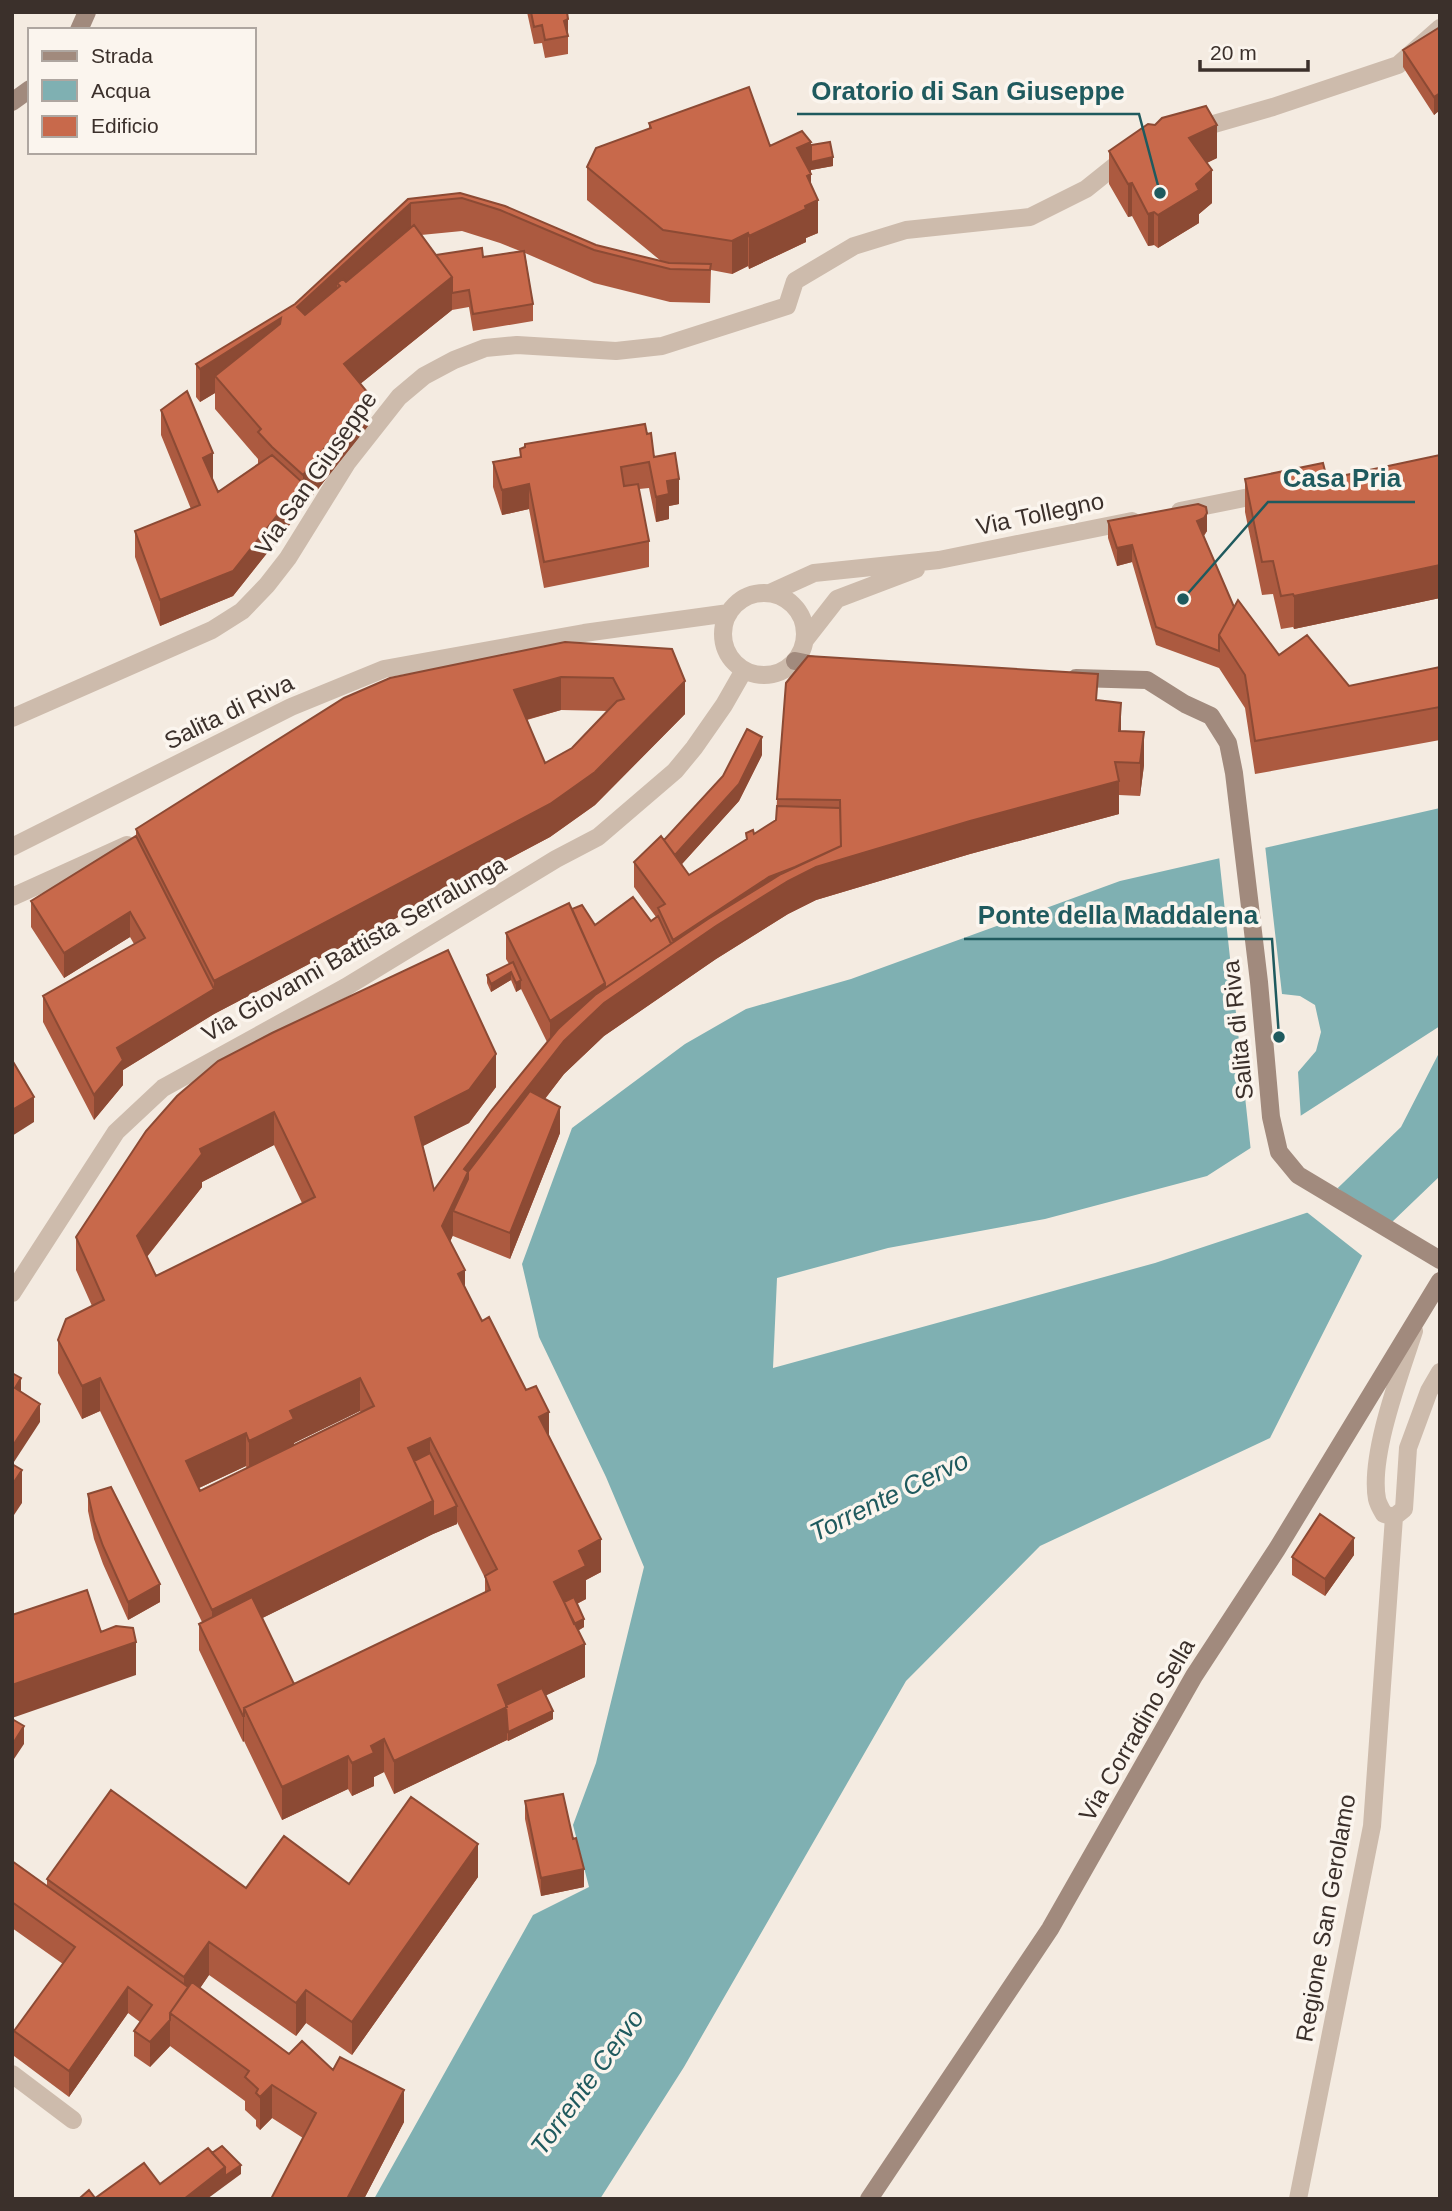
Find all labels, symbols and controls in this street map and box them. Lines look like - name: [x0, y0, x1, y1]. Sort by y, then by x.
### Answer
- legend: [28, 28, 256, 154]
- scale bar: [1200, 28, 1308, 72]
- text: 20 m: [1210, 41, 1257, 64]
- text: Strada: [91, 44, 153, 67]
- callout: Oratorio di San Giuseppe: [797, 67, 1139, 114]
- text: Oratorio di San Giuseppe: [811, 76, 1125, 106]
- text: Acqua: [91, 79, 151, 102]
- text: Edificio: [91, 114, 159, 137]
- street label: Via San Giuseppe: [249, 386, 382, 560]
- callout: Casa Pria: [1268, 455, 1415, 502]
- text: Casa Pria: [1283, 463, 1402, 493]
- street label: Via Tollegno: [974, 487, 1106, 540]
- street label: Salita di Riva: [160, 668, 298, 754]
- street label: Via Giovanni Battista Serralunga: [197, 850, 511, 1047]
- callout: Ponte della Maddalena: [964, 892, 1272, 939]
- text: Ponte della Maddalena: [978, 900, 1259, 930]
- street label: Salita di Riva: [1217, 958, 1258, 1101]
- water label: Torrente Cervo: [805, 1445, 973, 1547]
- street label: Via Corradino Sella: [1073, 1633, 1200, 1826]
- street label: Regione San Gerolamo: [1290, 1792, 1361, 2044]
- water label: Torrente Cervo: [524, 2003, 650, 2161]

